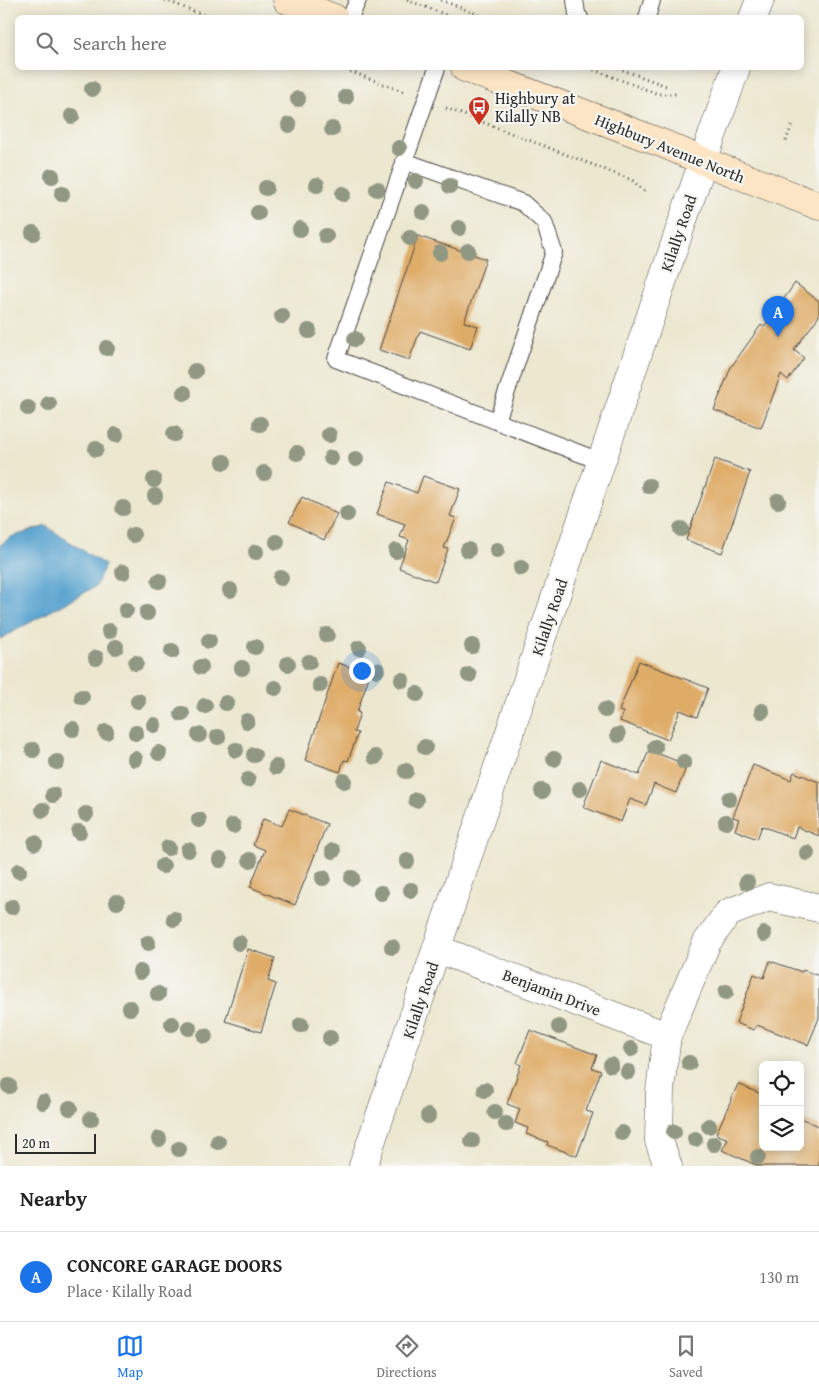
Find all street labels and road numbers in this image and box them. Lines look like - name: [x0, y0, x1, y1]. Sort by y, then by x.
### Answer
- street label: Highbury Avenue North: [592, 107, 749, 189]
- street label: Kilally Road: [654, 191, 703, 275]
- street label: Kilally Road: [525, 575, 574, 659]
- street label: Kilally Road: [396, 958, 445, 1042]
- street label: Benjamin Drive: [499, 962, 605, 1022]

